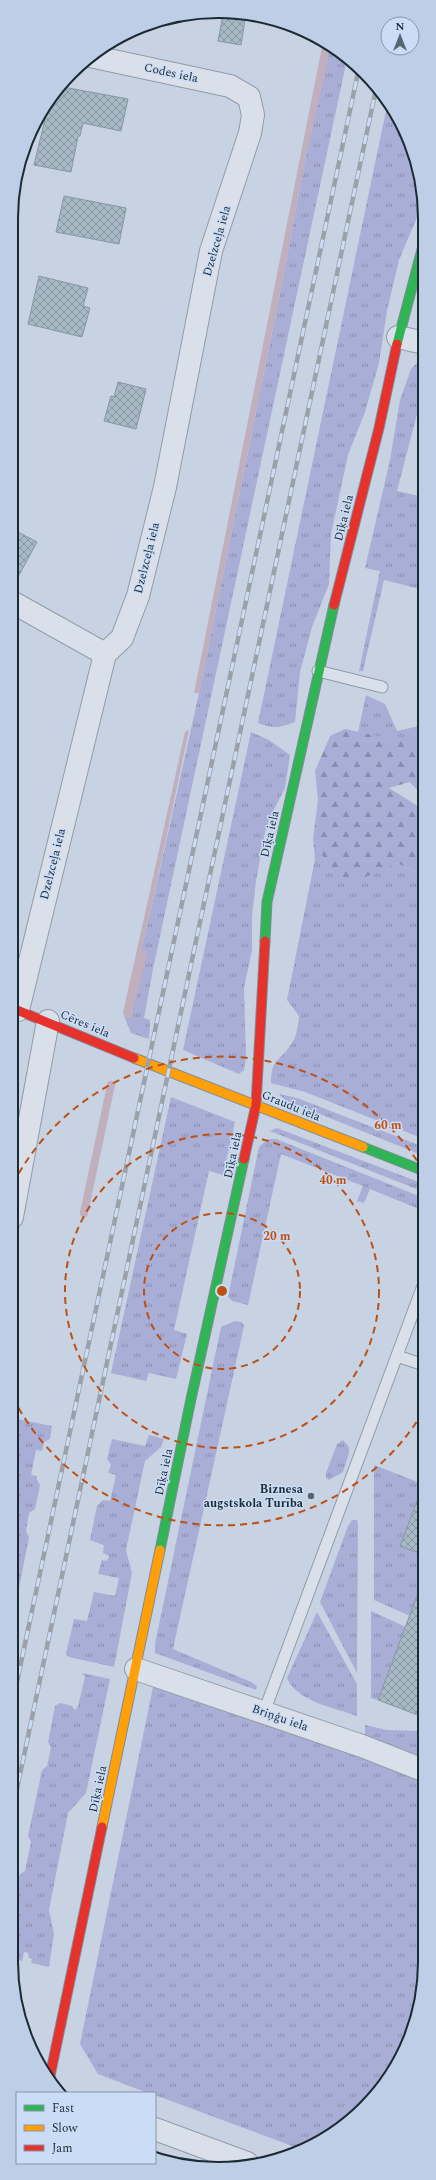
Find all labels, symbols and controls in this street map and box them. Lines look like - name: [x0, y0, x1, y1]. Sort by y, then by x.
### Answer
- north arrow: [380, 16, 420, 56]
- text: N: [396, 18, 405, 35]
- street label: Codes iela: [142, 58, 200, 88]
- street label: Dzelzceļa iela: [198, 203, 236, 279]
- street label: Dīķa iela: [329, 493, 359, 543]
- street label: Dzelzceļa iela: [129, 520, 165, 596]
- street label: Dīķa iela: [255, 809, 285, 859]
- street label: Dzelzceļa iela: [35, 826, 71, 902]
- street label: Cēres iela: [57, 1005, 113, 1043]
- street label: Graudu iela: [259, 1086, 323, 1126]
- text: 60 m: [374, 1116, 402, 1135]
- street label: Dīķa iela: [219, 1130, 247, 1180]
- text: 40 m: [319, 1171, 347, 1190]
- text: 20 m: [263, 1227, 291, 1246]
- centre of rings: [215, 1284, 229, 1298]
- street label: Dīķa iela: [150, 1447, 178, 1497]
- place label: Biznesa augstskola Turība: [204, 1480, 304, 1513]
- marker: Biznesa augstskola Turība: [306, 1491, 316, 1501]
- street label: Briņģu iela: [249, 1699, 311, 1737]
- street label: Dīķa iela: [84, 1764, 112, 1814]
- legend: [16, 2092, 156, 2164]
- text: Fast: [52, 2099, 74, 2118]
- text: Slow: [52, 2119, 78, 2138]
- text: Jam: [52, 2139, 73, 2158]

